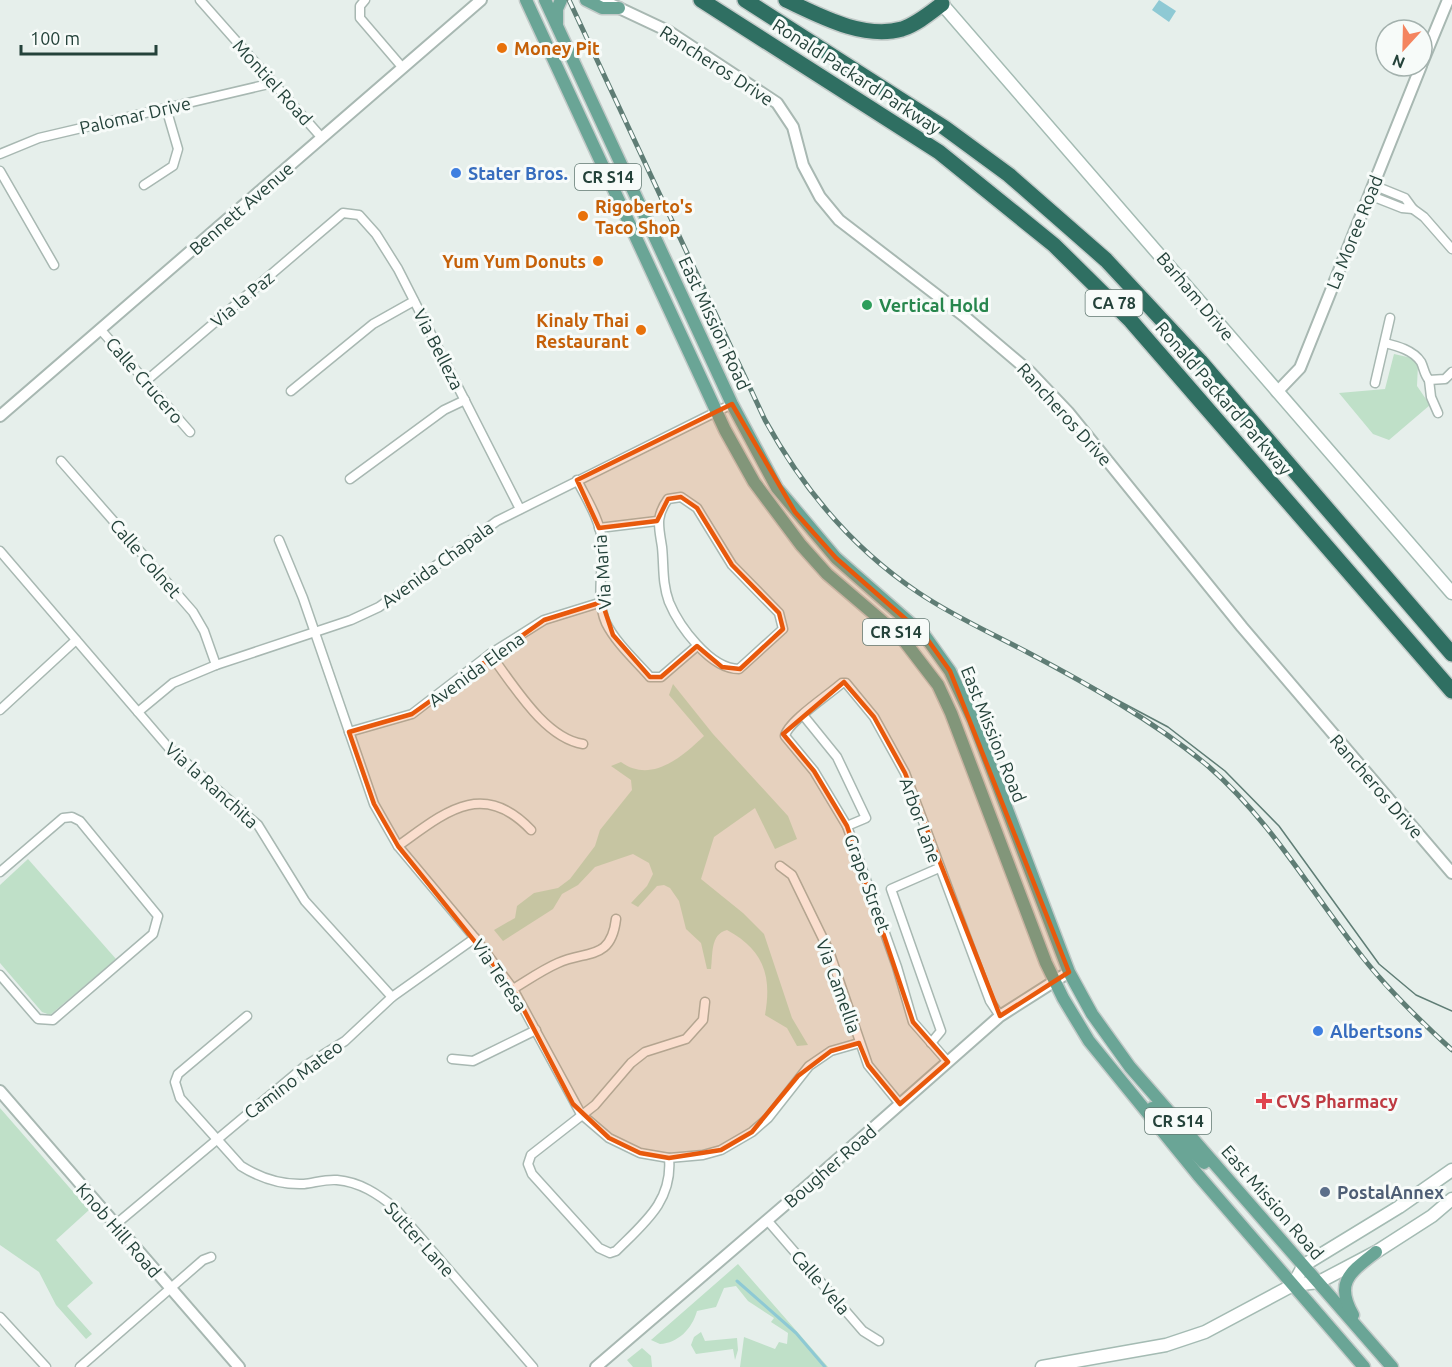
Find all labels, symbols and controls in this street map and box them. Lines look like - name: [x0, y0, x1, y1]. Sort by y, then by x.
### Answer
- street label: Ronald Packard Parkway: [769, 14, 945, 138]
- scale bar: [21, 18, 156, 56]
- north arrow: [1374, 18, 1434, 78]
- street label: Rancheros Drive: [657, 21, 777, 109]
- text: 100 m: [30, 28, 80, 48]
- street label: Montiel Road: [229, 35, 317, 129]
- place label: Money Pit: [514, 38, 600, 58]
- marker: Money Pit: [495, 41, 509, 55]
- text: N: [1389, 51, 1407, 72]
- street label: Palomar Drive: [78, 93, 192, 137]
- street label: Bennett Avenue: [185, 158, 297, 258]
- place label: Stater Bros.: [468, 163, 568, 183]
- road number: CR S14: [575, 164, 641, 190]
- marker: Stater Bros.: [449, 166, 463, 180]
- street label: La Moree Road: [1322, 172, 1386, 292]
- place label: Rigoberto's Taco Shop: [595, 196, 693, 237]
- marker: Rigoberto's Taco Shop: [576, 209, 590, 223]
- street label: Barham Drive: [1153, 248, 1239, 344]
- place label: Yum Yum Donuts: [442, 251, 586, 271]
- street label: East Mission Road: [675, 253, 755, 393]
- marker: Yum Yum Donuts: [591, 254, 605, 268]
- street label: Via la Paz: [206, 267, 278, 331]
- road number: CA 78: [1086, 290, 1142, 316]
- place label: Vertical Hold: [879, 295, 989, 315]
- marker: Vertical Hold: [860, 298, 874, 312]
- street label: Via Belleza: [410, 305, 468, 393]
- place label: Kinaly Thai Restaurant: [536, 310, 629, 351]
- street label: Ronald Packard Parkway: [1152, 317, 1296, 479]
- marker: Kinaly Thai Restaurant: [634, 323, 648, 337]
- street label: Calle Crucero: [102, 333, 188, 427]
- street label: Rancheros Drive: [1014, 359, 1116, 469]
- street label: Calle Colnet: [107, 515, 185, 601]
- street label: Avenida Chapala: [377, 517, 497, 611]
- street label: Via Maria: [589, 534, 615, 610]
- road number: CR S14: [863, 619, 929, 645]
- street label: Avenida Elena: [424, 628, 528, 710]
- street label: East Mission Road: [958, 663, 1030, 805]
- street label: Rancheros Drive: [1326, 730, 1428, 842]
- street label: Via la Ranchita: [161, 738, 263, 832]
- street label: Arbor Lane: [896, 775, 946, 865]
- street label: Grape Street: [841, 831, 895, 935]
- street label: Via Teresa: [469, 935, 531, 1015]
- street label: Via Camellia: [813, 936, 865, 1036]
- place label: Albertsons: [1330, 1021, 1423, 1041]
- marker: Albertsons: [1311, 1024, 1325, 1038]
- street label: Camino Mateo: [240, 1036, 346, 1122]
- place label: CVS Pharmacy: [1276, 1091, 1398, 1111]
- marker: CVS Pharmacy: [1257, 1094, 1271, 1108]
- road number: CR S14: [1145, 1108, 1211, 1134]
- street label: Bougher Road: [780, 1121, 880, 1211]
- street label: East Mission Road: [1218, 1141, 1328, 1263]
- street label: Knob Hill Road: [73, 1179, 165, 1281]
- place label: PostalAnnex: [1337, 1182, 1444, 1202]
- marker: PostalAnnex: [1318, 1185, 1332, 1199]
- street label: Sutter Lane: [381, 1198, 459, 1280]
- street label: Calle Vela: [788, 1246, 854, 1318]

